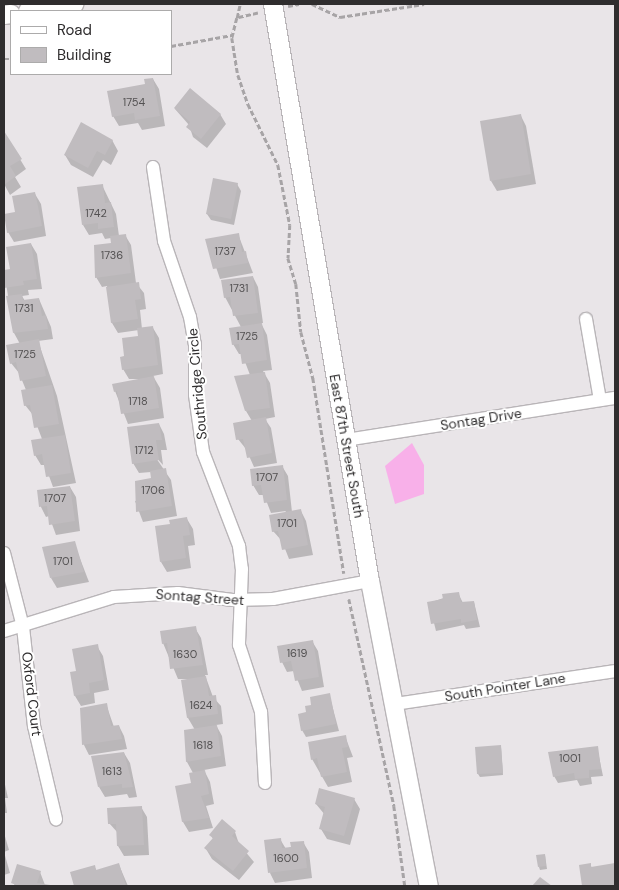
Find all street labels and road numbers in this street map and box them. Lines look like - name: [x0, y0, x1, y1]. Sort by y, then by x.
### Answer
- street label: Southridge Circle: [184, 328, 210, 440]
- street label: East 87th Street South: [326, 373, 368, 519]
- street label: Sontag Drive: [439, 404, 523, 434]
- street label: Sontag Street: [155, 586, 245, 608]
- street label: Oxford Court: [18, 651, 46, 737]
- street label: South Pointer Lane: [443, 669, 567, 705]

